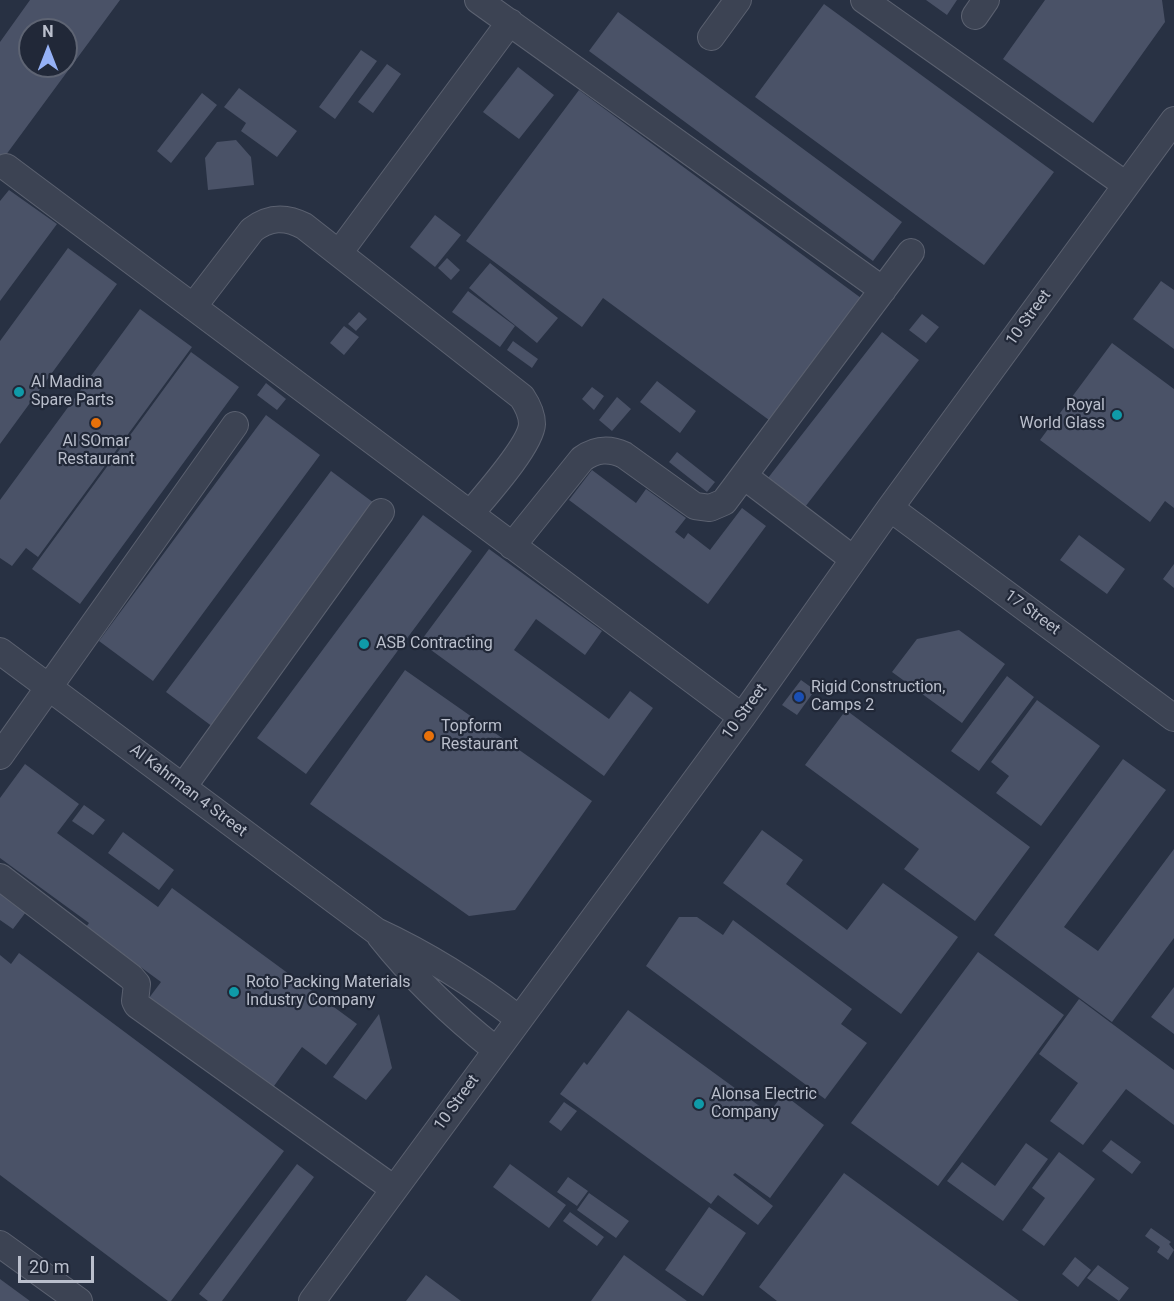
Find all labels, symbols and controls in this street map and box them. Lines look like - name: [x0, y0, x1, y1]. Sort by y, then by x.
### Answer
- north arrow: [18, 18, 78, 78]
- text: N: [42, 22, 54, 41]
- street label: 10 Street: [1002, 286, 1056, 350]
- place label: Al Madina Spare Parts: [31, 373, 114, 411]
- marker: Al Madina Spare Parts: [12, 385, 26, 399]
- place label: Royal World Glass: [1020, 396, 1105, 434]
- marker: Royal World Glass: [1110, 408, 1124, 422]
- marker: Al SOmar Restaurant: [89, 416, 103, 430]
- place label: Al SOmar Restaurant: [57, 432, 135, 470]
- street label: 17 Street: [1000, 586, 1064, 640]
- place label: ASB Contracting: [376, 634, 493, 654]
- marker: ASB Contracting: [357, 637, 371, 651]
- place label: Rigid Construction, Camps 2: [811, 678, 945, 716]
- street label: 10 Street: [718, 680, 772, 744]
- marker: Rigid Construction, Camps 2: [792, 690, 806, 704]
- place label: Topform Restaurant: [441, 717, 518, 755]
- marker: Topform Restaurant: [422, 729, 436, 743]
- street label: Al Kahrman 4 Street: [126, 741, 250, 841]
- place label: Roto Packing Materials Industry Company: [246, 973, 411, 1011]
- marker: Roto Packing Materials Industry Company: [227, 985, 241, 999]
- street label: 10 Street: [430, 1071, 484, 1135]
- place label: Alonsa Electric Company: [711, 1085, 817, 1123]
- marker: Alonsa Electric Company: [692, 1097, 706, 1111]
- scale bar: [21, 1244, 98, 1282]
- text: 20 m: [29, 1256, 69, 1277]

